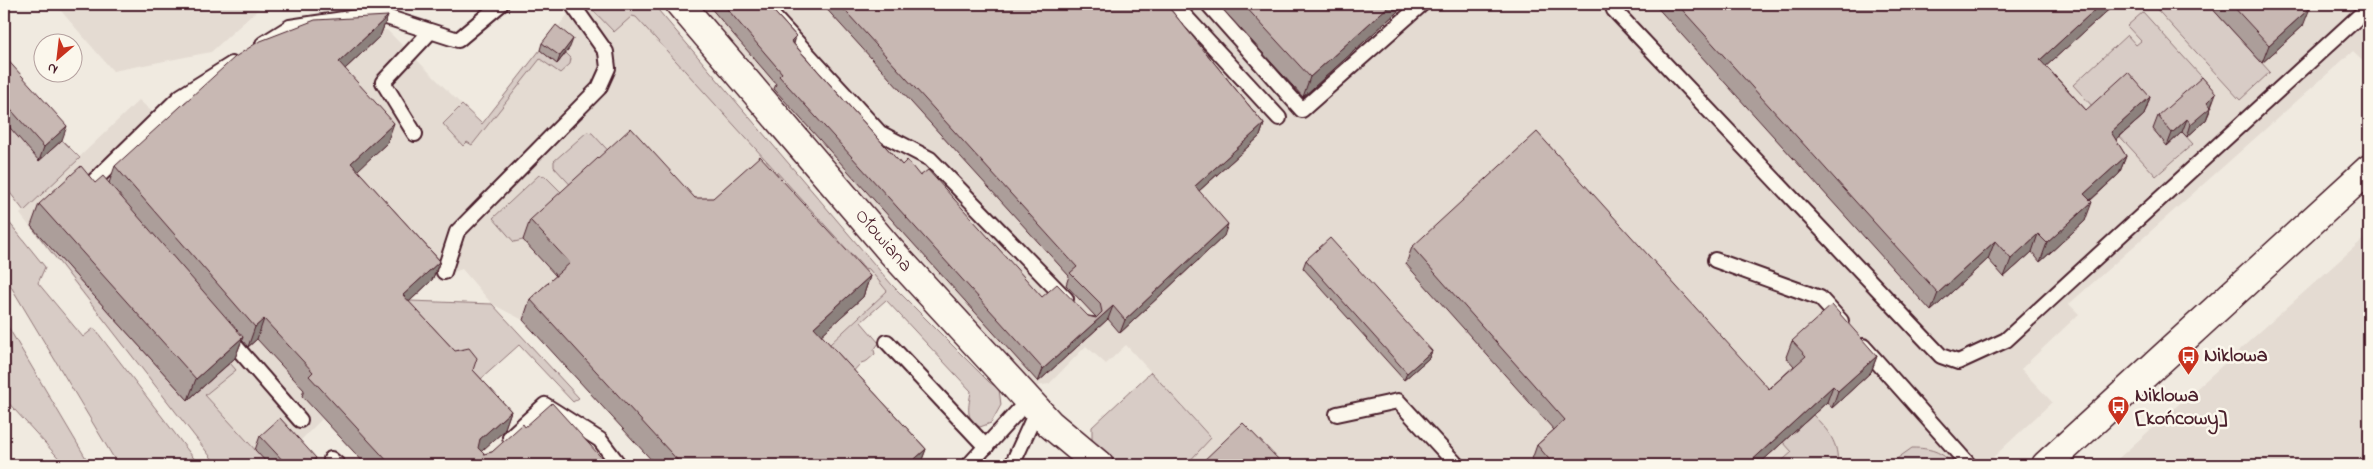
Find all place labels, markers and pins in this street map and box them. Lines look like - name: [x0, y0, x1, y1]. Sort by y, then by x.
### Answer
- place label: Niklowa: [2204, 342, 2268, 371]
- bus stop icon: Niklowa: [2176, 344, 2200, 375]
- place label: Niklowa [końcowy]: [2135, 382, 2227, 435]
- bus stop icon: Niklowa [końcowy]: [2107, 395, 2131, 426]

